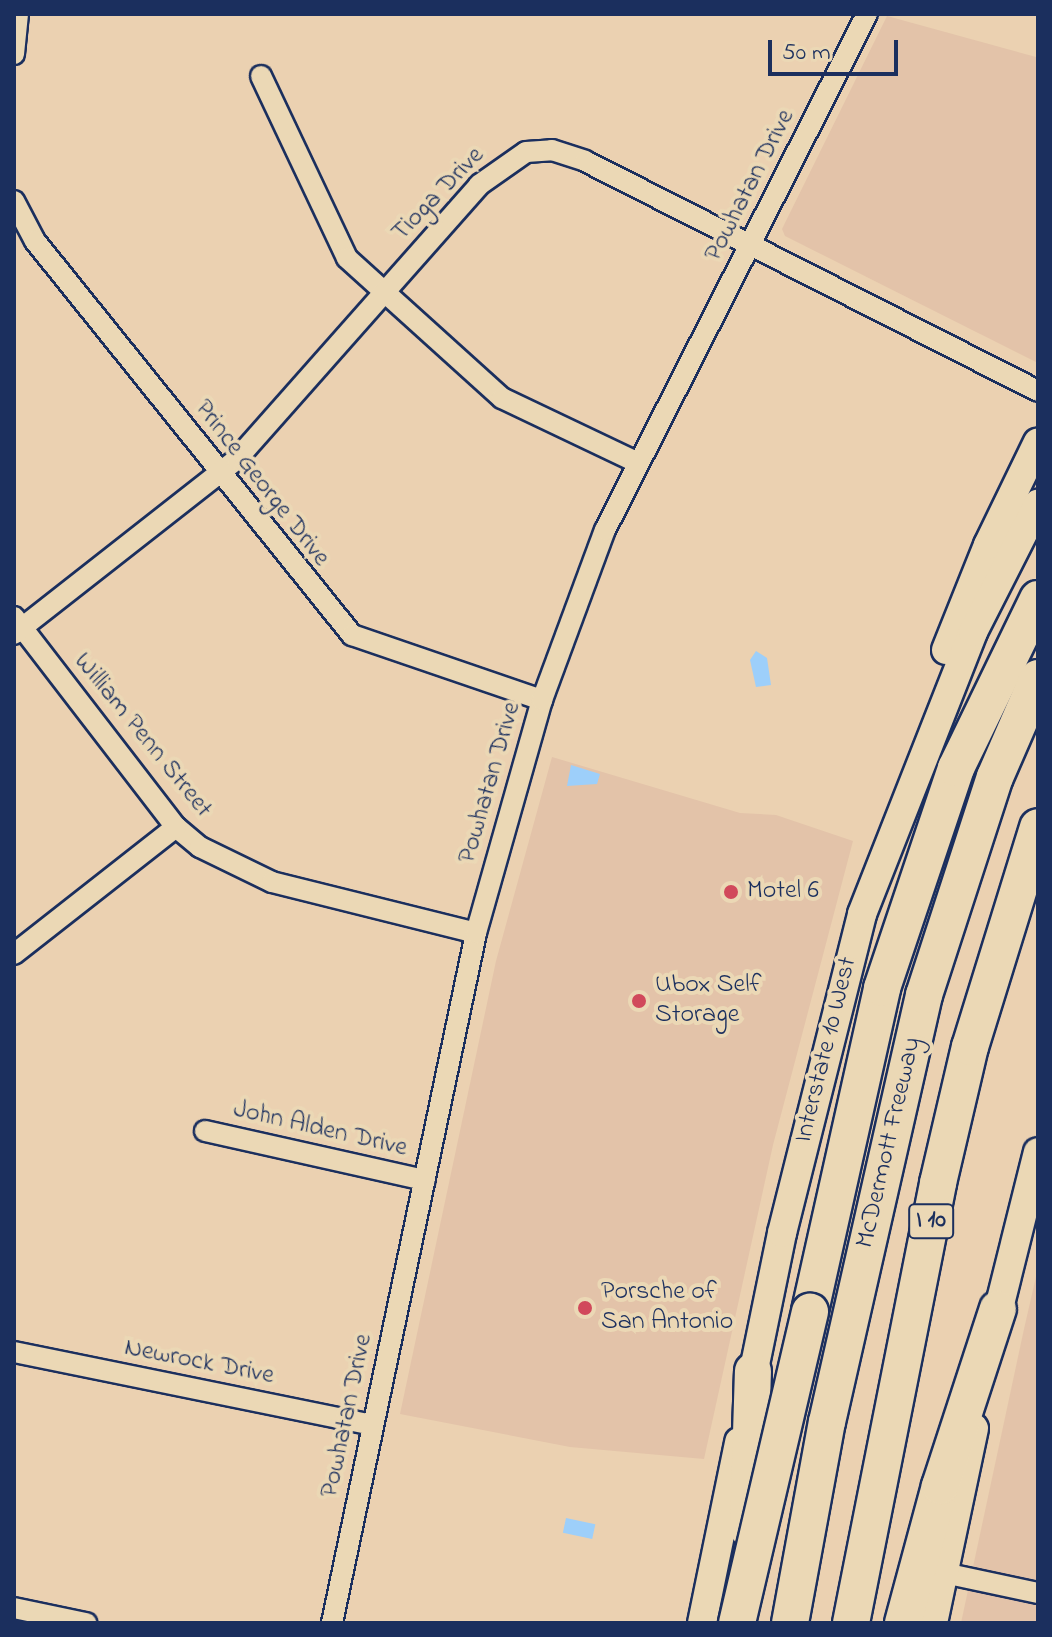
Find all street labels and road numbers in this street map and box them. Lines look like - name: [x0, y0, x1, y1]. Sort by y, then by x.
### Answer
- street label: Powhatan Drive: [699, 105, 803, 267]
- street label: Tioga Drive: [386, 141, 492, 249]
- street label: Prince George Drive: [186, 395, 336, 573]
- street label: William Penn Street: [66, 647, 218, 825]
- street label: Powhatan Drive: [453, 699, 529, 867]
- street label: Interstate 10 West: [789, 954, 865, 1146]
- street label: McDermott Freeway: [851, 1035, 929, 1251]
- street label: John Alden Drive: [230, 1095, 410, 1165]
- road number: I 10: [907, 1201, 955, 1241]
- street label: Powhatan Drive: [315, 1331, 381, 1501]
- street label: Newrock Drive: [122, 1333, 276, 1393]

